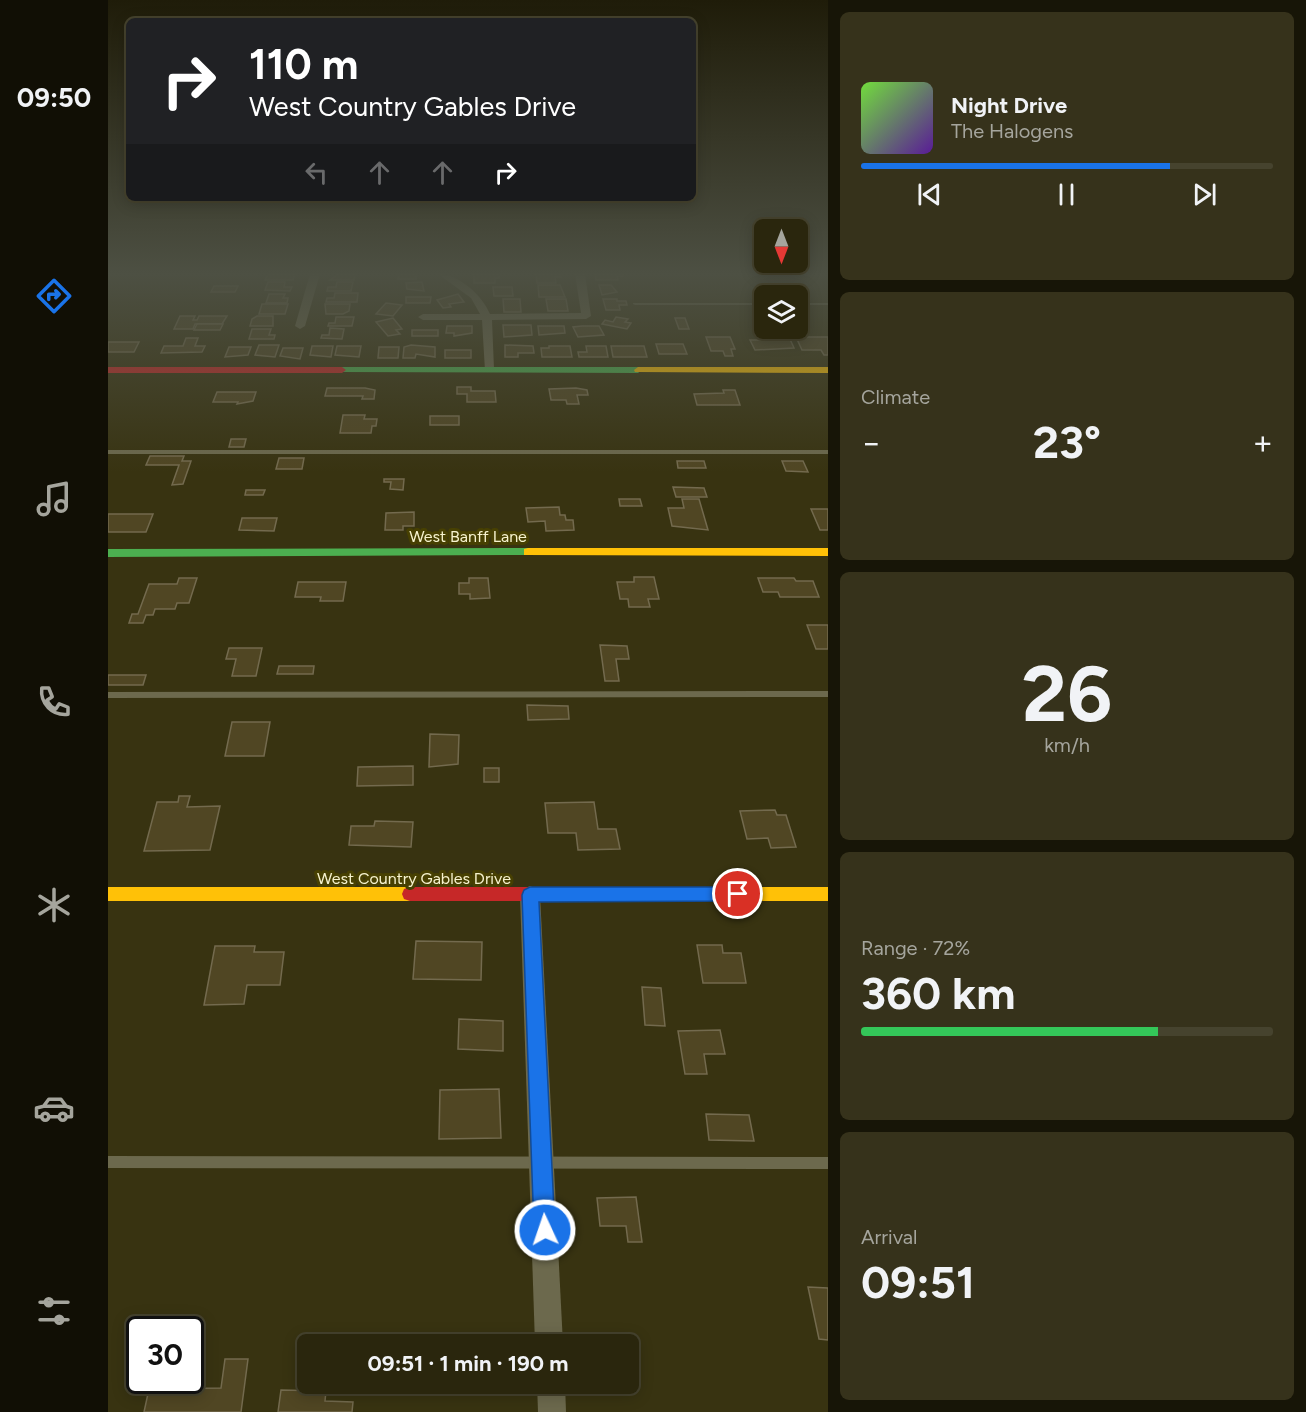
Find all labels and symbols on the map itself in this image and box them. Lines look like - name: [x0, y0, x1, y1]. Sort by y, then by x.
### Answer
- north arrow: [754, 219, 808, 273]
- street label: West Banff Lane: [409, 527, 527, 546]
- pin: [712, 868, 763, 919]
- street label: West Country Gables Drive: [317, 869, 511, 888]
- position arrow: [513, 1198, 577, 1262]
- speed limit sign: 30: [126, 1316, 204, 1394]

